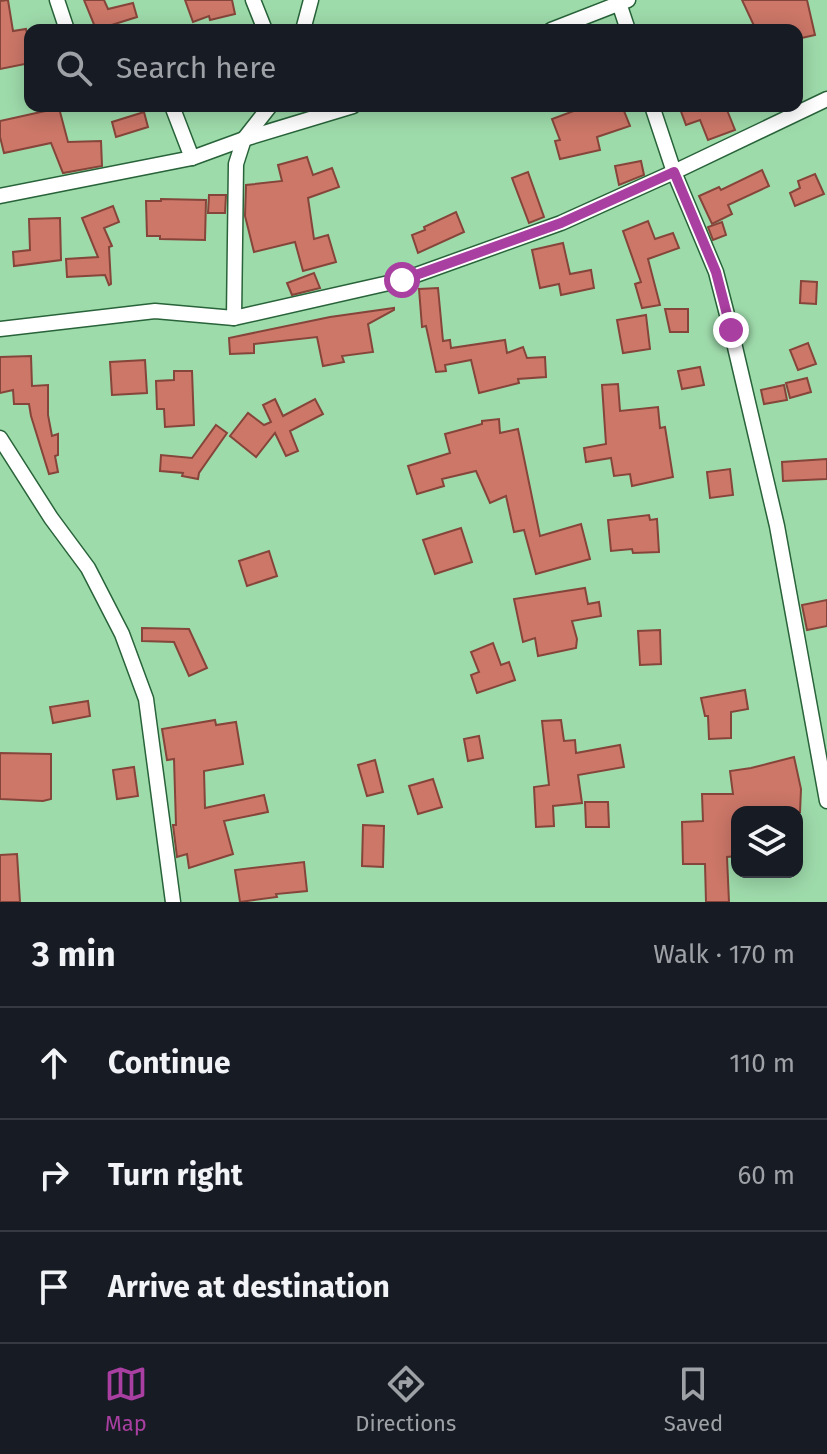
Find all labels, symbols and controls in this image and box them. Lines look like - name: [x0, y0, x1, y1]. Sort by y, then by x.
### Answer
- search box: [24, 24, 803, 112]
- icon: search: [52, 46, 96, 90]
- text: Search here: [116, 50, 276, 86]
- route start: [384, 262, 420, 298]
- route end: [713, 312, 749, 348]
- map controls: [731, 806, 803, 878]
- button: layers: [731, 806, 803, 878]
- text: 3 min: [32, 934, 116, 975]
- text: Walk · 170 m: [653, 939, 795, 970]
- icon: ahead: [32, 1041, 76, 1085]
- text: Continue: [108, 1045, 231, 1081]
- text: 110 m: [729, 1048, 795, 1079]
- icon: right: [32, 1153, 76, 1197]
- text: Turn right: [108, 1157, 243, 1193]
- text: 60 m: [737, 1160, 795, 1191]
- icon: arrive: [32, 1265, 76, 1309]
- text: Arrive at destination: [108, 1269, 390, 1305]
- tab: Map: [104, 1362, 148, 1437]
- tab: Directions: [355, 1362, 456, 1437]
- tab: Saved: [664, 1362, 723, 1437]

